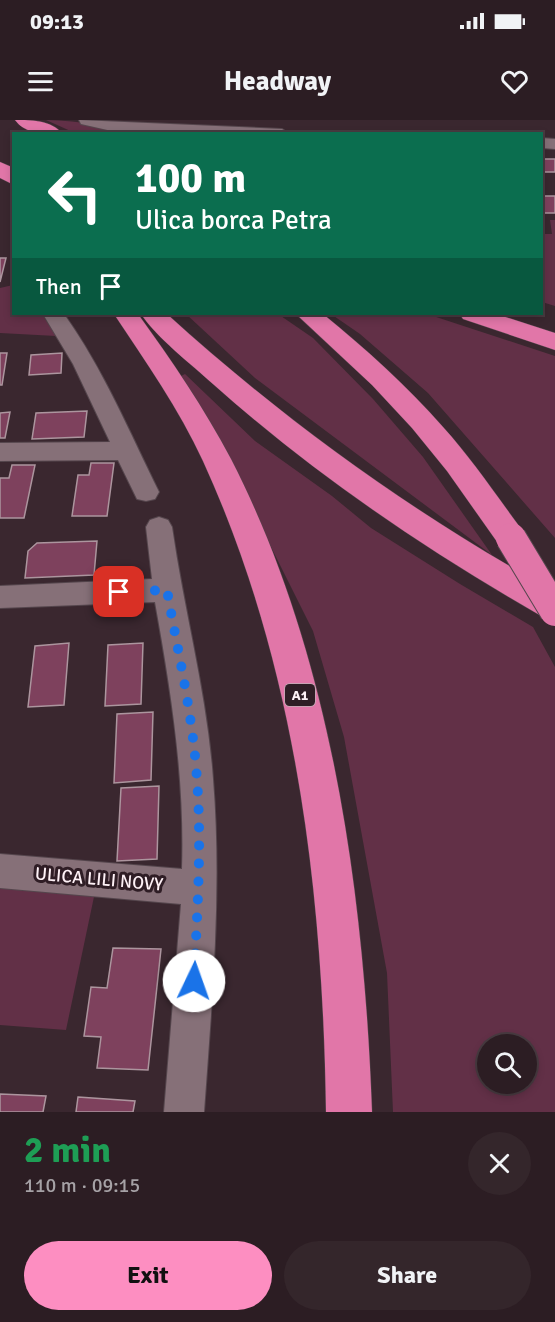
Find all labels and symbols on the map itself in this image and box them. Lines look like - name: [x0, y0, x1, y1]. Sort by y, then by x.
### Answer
- pin: [93, 566, 144, 617]
- road number: A1: [285, 684, 315, 706]
- street label: ULICA LILI NOVY: [34, 862, 164, 896]
- position arrow: [162, 949, 226, 1013]

